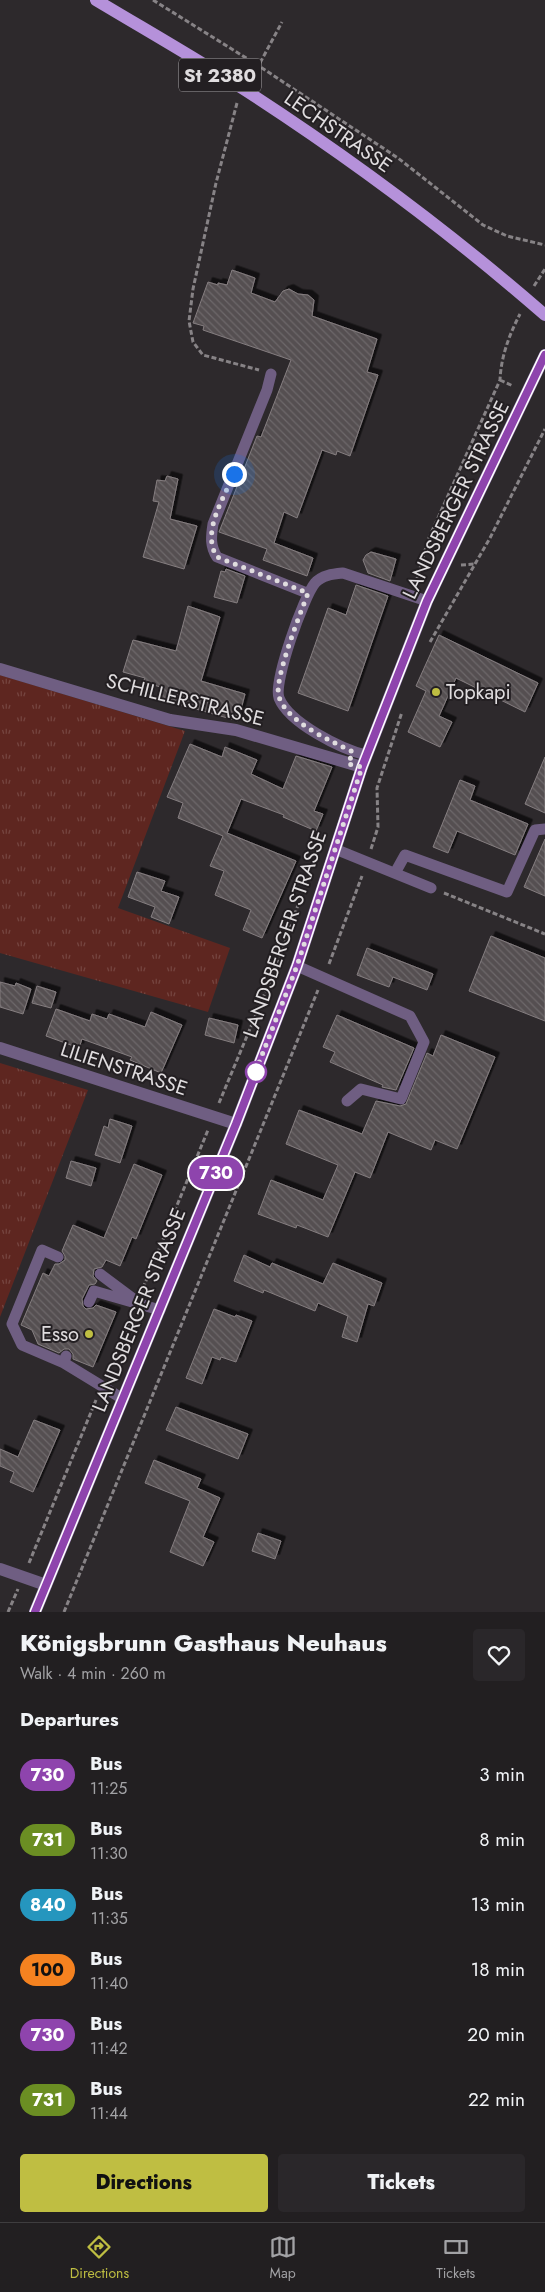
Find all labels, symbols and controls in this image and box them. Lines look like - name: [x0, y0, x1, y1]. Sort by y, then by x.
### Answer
- road number: St 2380: [179, 58, 261, 92]
- street label: LECHSTRASSE: [278, 84, 398, 180]
- street label: LANDSBERGER STRASSE: [395, 396, 517, 604]
- your location: [222, 462, 247, 487]
- street label: SCHILLERSTRASSE: [103, 666, 267, 734]
- place label: Topkapi: [446, 678, 511, 707]
- marker: Topkapi: [430, 686, 442, 698]
- street label: LANDSBERGER STRASSE: [236, 826, 334, 1042]
- street label: LILIENSTRASSE: [57, 1035, 191, 1103]
- unlabelled marker: [245, 1061, 267, 1083]
- line badge: 730: [187, 1157, 245, 1189]
- text: 730: [199, 1160, 233, 1186]
- street label: LANDSBERGER STRASSE: [85, 1204, 193, 1416]
- place label: Esso: [41, 1320, 79, 1349]
- marker: Esso: [83, 1328, 95, 1340]
- text: Königsbrunn Gasthaus Neuhaus: [20, 1625, 387, 1660]
- button: heart: [473, 1629, 525, 1681]
- text: Walk · 4 min · 260 m: [20, 1662, 166, 1685]
- text: Departures: [20, 1706, 119, 1733]
- text: Bus: [90, 1750, 122, 1777]
- text: 3 min: [479, 1761, 525, 1788]
- text: 730: [31, 1762, 64, 1788]
- text: 11:25: [90, 1777, 127, 1800]
- text: Bus: [90, 1815, 122, 1842]
- text: 8 min: [479, 1826, 525, 1853]
- text: 731: [32, 1827, 63, 1853]
- text: 11:30: [90, 1842, 128, 1865]
- text: Bus: [91, 1880, 123, 1907]
- text: 13 min: [471, 1891, 525, 1918]
- text: 840: [30, 1892, 66, 1918]
- text: 11:35: [91, 1907, 128, 1930]
- text: Bus: [90, 1945, 122, 1972]
- text: 18 min: [471, 1956, 525, 1983]
- text: 100: [31, 1957, 64, 1983]
- text: 11:40: [90, 1972, 128, 1995]
- text: Bus: [90, 2010, 122, 2037]
- text: 20 min: [467, 2021, 525, 2048]
- text: 730: [31, 2022, 64, 2048]
- text: 11:42: [90, 2037, 128, 2060]
- text: Bus: [90, 2075, 122, 2102]
- text: 22 min: [468, 2086, 525, 2113]
- text: 731: [32, 2087, 63, 2113]
- text: 11:44: [90, 2102, 128, 2125]
- button: Directions: [20, 2154, 268, 2212]
- button: Tickets: [278, 2154, 525, 2212]
- tab: Directions: [70, 2233, 129, 2283]
- tab: Map: [269, 2233, 297, 2283]
- tab: Tickets: [436, 2233, 475, 2283]

